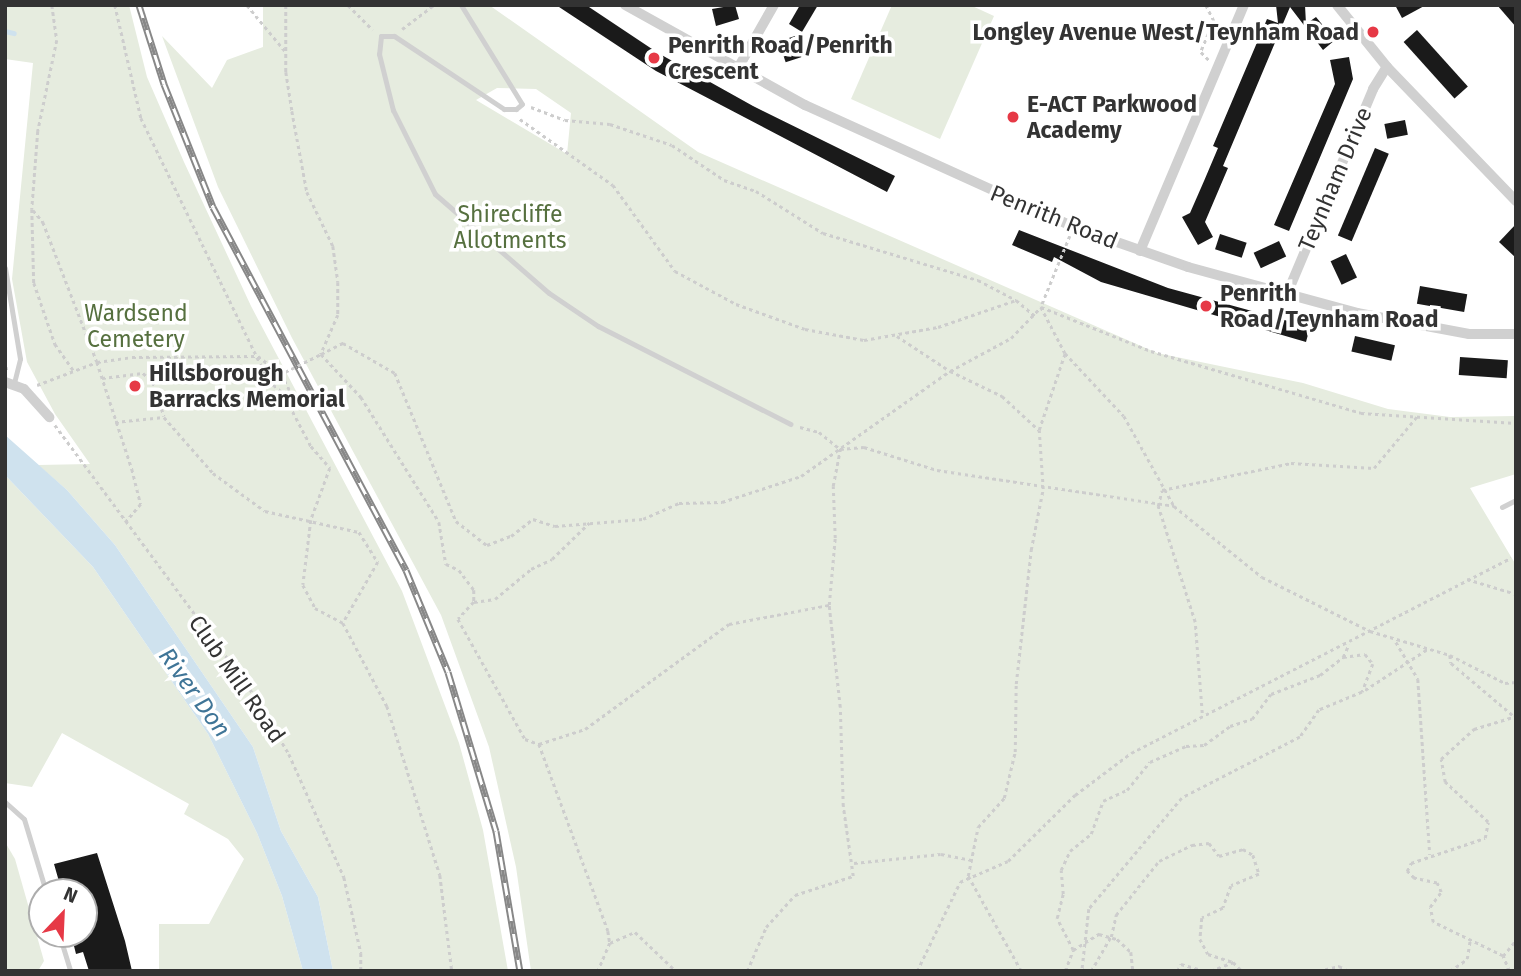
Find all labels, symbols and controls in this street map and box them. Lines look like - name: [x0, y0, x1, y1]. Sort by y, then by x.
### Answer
- place label: Longley Avenue West/Teynham Road: [972, 18, 1359, 46]
- marker: Longley Avenue West/Teynham Road: [1365, 24, 1381, 40]
- place label: Penrith Road/Penrith Crescent: [668, 31, 893, 85]
- marker: Penrith Road/Penrith Crescent: [646, 50, 662, 66]
- place label: E-ACT Parkwood Academy: [1027, 90, 1197, 144]
- street label: Teynham Drive: [1292, 103, 1378, 255]
- marker: E-ACT Parkwood Academy: [1005, 109, 1021, 125]
- street label: Penrith Road: [986, 179, 1122, 255]
- park label: Shirecliffe Allotments: [453, 200, 567, 254]
- place label: Penrith Road/Teynham Road: [1220, 279, 1438, 333]
- marker: Penrith Road/Teynham Road: [1198, 298, 1214, 314]
- park label: Wardsend Cemetery: [84, 299, 188, 353]
- place label: Hillsborough Barracks Memorial: [149, 359, 345, 413]
- marker: Hillsborough Barracks Memorial: [127, 378, 143, 394]
- street label: Club Mill Road: [183, 610, 291, 748]
- water label: River Don: [152, 643, 236, 743]
- north arrow: [28, 878, 98, 948]
- text: N: [60, 882, 81, 908]

